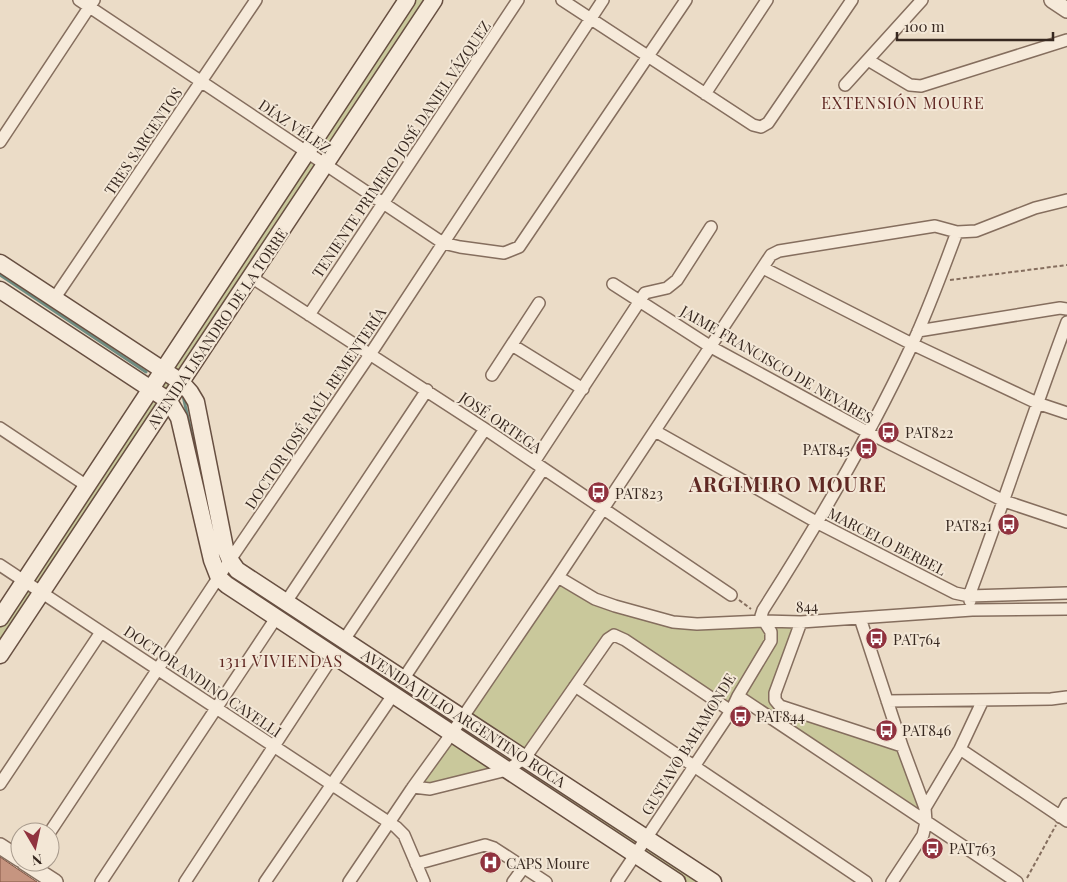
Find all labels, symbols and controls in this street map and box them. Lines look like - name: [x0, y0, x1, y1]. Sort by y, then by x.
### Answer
- scale bar: [897, 10, 1053, 42]
- text: 100 m: [904, 16, 945, 36]
- street label: TENIENTE PRIMERO JOSÉ DANIEL VÁZQUEZ: [307, 17, 495, 281]
- street label: TRES SARGENTOS: [100, 83, 186, 199]
- district label: EXTENSIÓN MOURE: [821, 92, 985, 113]
- street label: DÍAZ VÉLEZ: [255, 95, 335, 157]
- street label: AVENIDA LISANDRO DE LA TORRE: [142, 224, 292, 433]
- street label: JAIME FRANCISCO DE NEVARES: [676, 300, 877, 428]
- street label: DOCTOR JOSÉ RAÚL REMENTERÍA: [240, 303, 390, 513]
- street label: JOSÉ ORTEGA: [455, 386, 547, 457]
- bus stop icon: PAT822: [877, 420, 901, 444]
- place label: PAT822: [905, 422, 953, 442]
- bus stop icon: PAT845: [854, 437, 878, 461]
- place label: PAT845: [802, 439, 850, 459]
- district label: ARGIMIRO MOURE: [688, 470, 887, 497]
- bus stop icon: PAT823: [587, 481, 611, 505]
- place label: PAT823: [615, 483, 663, 503]
- street label: MARCELO BERBEL: [824, 502, 950, 580]
- bus stop icon: PAT821: [996, 513, 1020, 537]
- place label: PAT821: [945, 515, 992, 535]
- street label: 844: [795, 596, 819, 616]
- street label: DOCTOR ANDINO CAYELLI: [120, 621, 286, 741]
- bus stop icon: PAT764: [865, 627, 889, 651]
- place label: PAT764: [893, 629, 940, 649]
- street label: AVENIDA JULIO ARGENTINO ROCA: [357, 644, 570, 792]
- district label: 1311 VIVIENDAS: [219, 650, 343, 671]
- street label: GUSTAVO BAHAMONDE: [636, 669, 740, 819]
- bus stop icon: PAT844: [728, 704, 752, 728]
- place label: PAT844: [756, 706, 805, 726]
- bus stop icon: PAT846: [874, 718, 898, 742]
- place label: PAT846: [902, 720, 951, 740]
- north arrow: [10, 822, 60, 872]
- bus stop icon: PAT763: [921, 836, 945, 860]
- place label: PAT763: [949, 838, 996, 858]
- text: N: [31, 850, 44, 871]
- hospital icon: CAPS Moure: [478, 851, 502, 875]
- place label: CAPS Moure: [506, 853, 590, 873]

